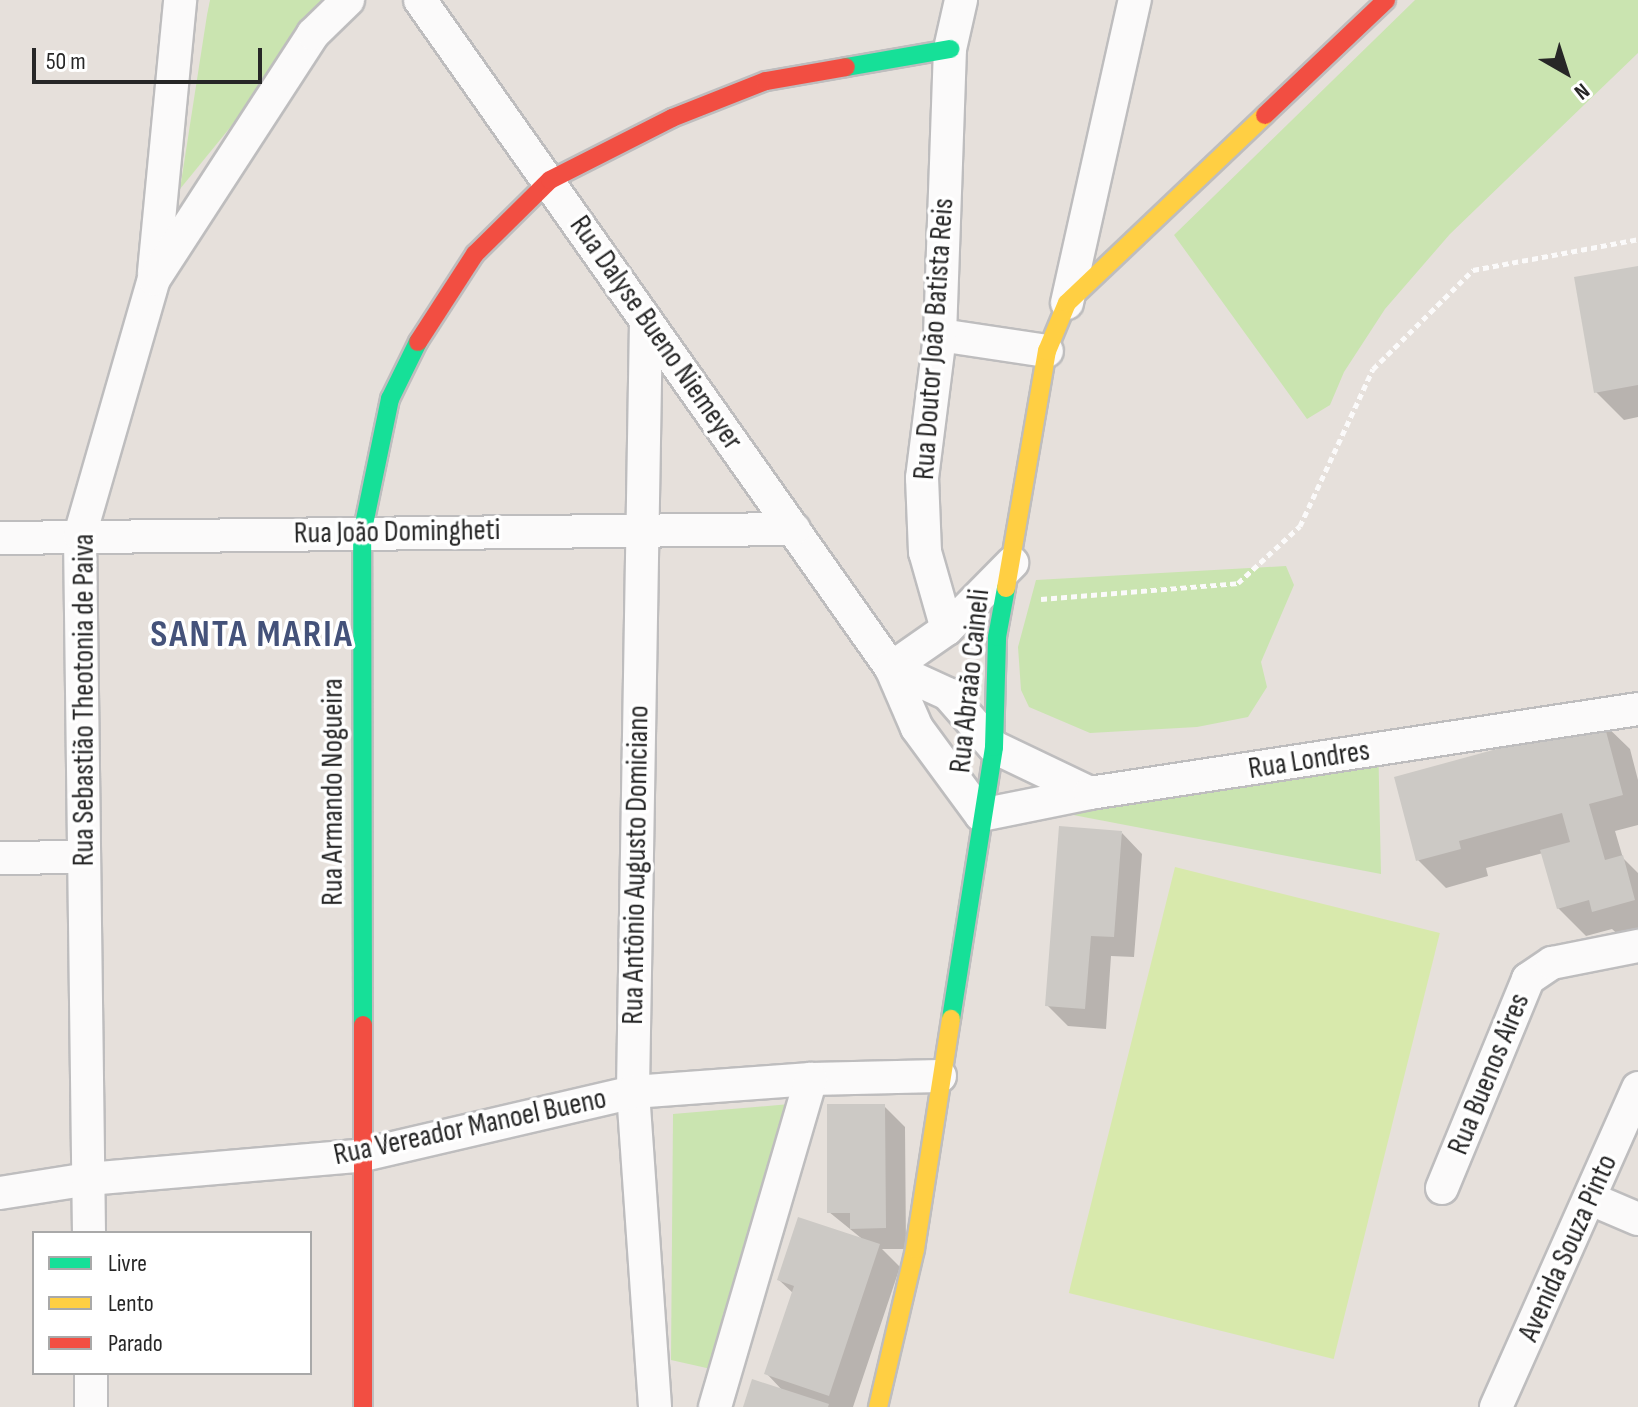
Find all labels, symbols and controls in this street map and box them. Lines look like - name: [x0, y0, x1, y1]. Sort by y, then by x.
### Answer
- scale bar: [36, 32, 266, 82]
- north arrow: [1526, 32, 1606, 112]
- text: 50 m: [46, 47, 86, 76]
- text: N: [1568, 77, 1594, 105]
- street label: Rua Doutor João Batista Reis: [906, 197, 962, 481]
- street label: Rua Dalyse Bueno Niemeyer: [562, 209, 750, 457]
- street label: Rua João Domingheti: [293, 512, 501, 552]
- street label: Rua Sebastião Theotonia de Paiva: [66, 534, 102, 866]
- street label: Rua Abraão Caineli: [942, 587, 998, 775]
- district label: SANTA MARIA: [150, 612, 354, 658]
- street label: Rua Armando Nogueira: [315, 678, 351, 906]
- street label: Rua Antônio Augusto Domiciano: [615, 705, 657, 1025]
- street label: Rua Londres: [1246, 733, 1372, 787]
- street label: Rua Buenos Aires: [1440, 988, 1538, 1160]
- street label: Rua Vereador Manoel Bueno: [330, 1081, 610, 1173]
- street label: Avenida Souza Pinto: [1511, 1149, 1625, 1347]
- legend: [32, 1231, 312, 1375]
- text: Livre: [108, 1249, 147, 1278]
- text: Lento: [108, 1289, 154, 1318]
- text: Parado: [108, 1329, 163, 1358]

